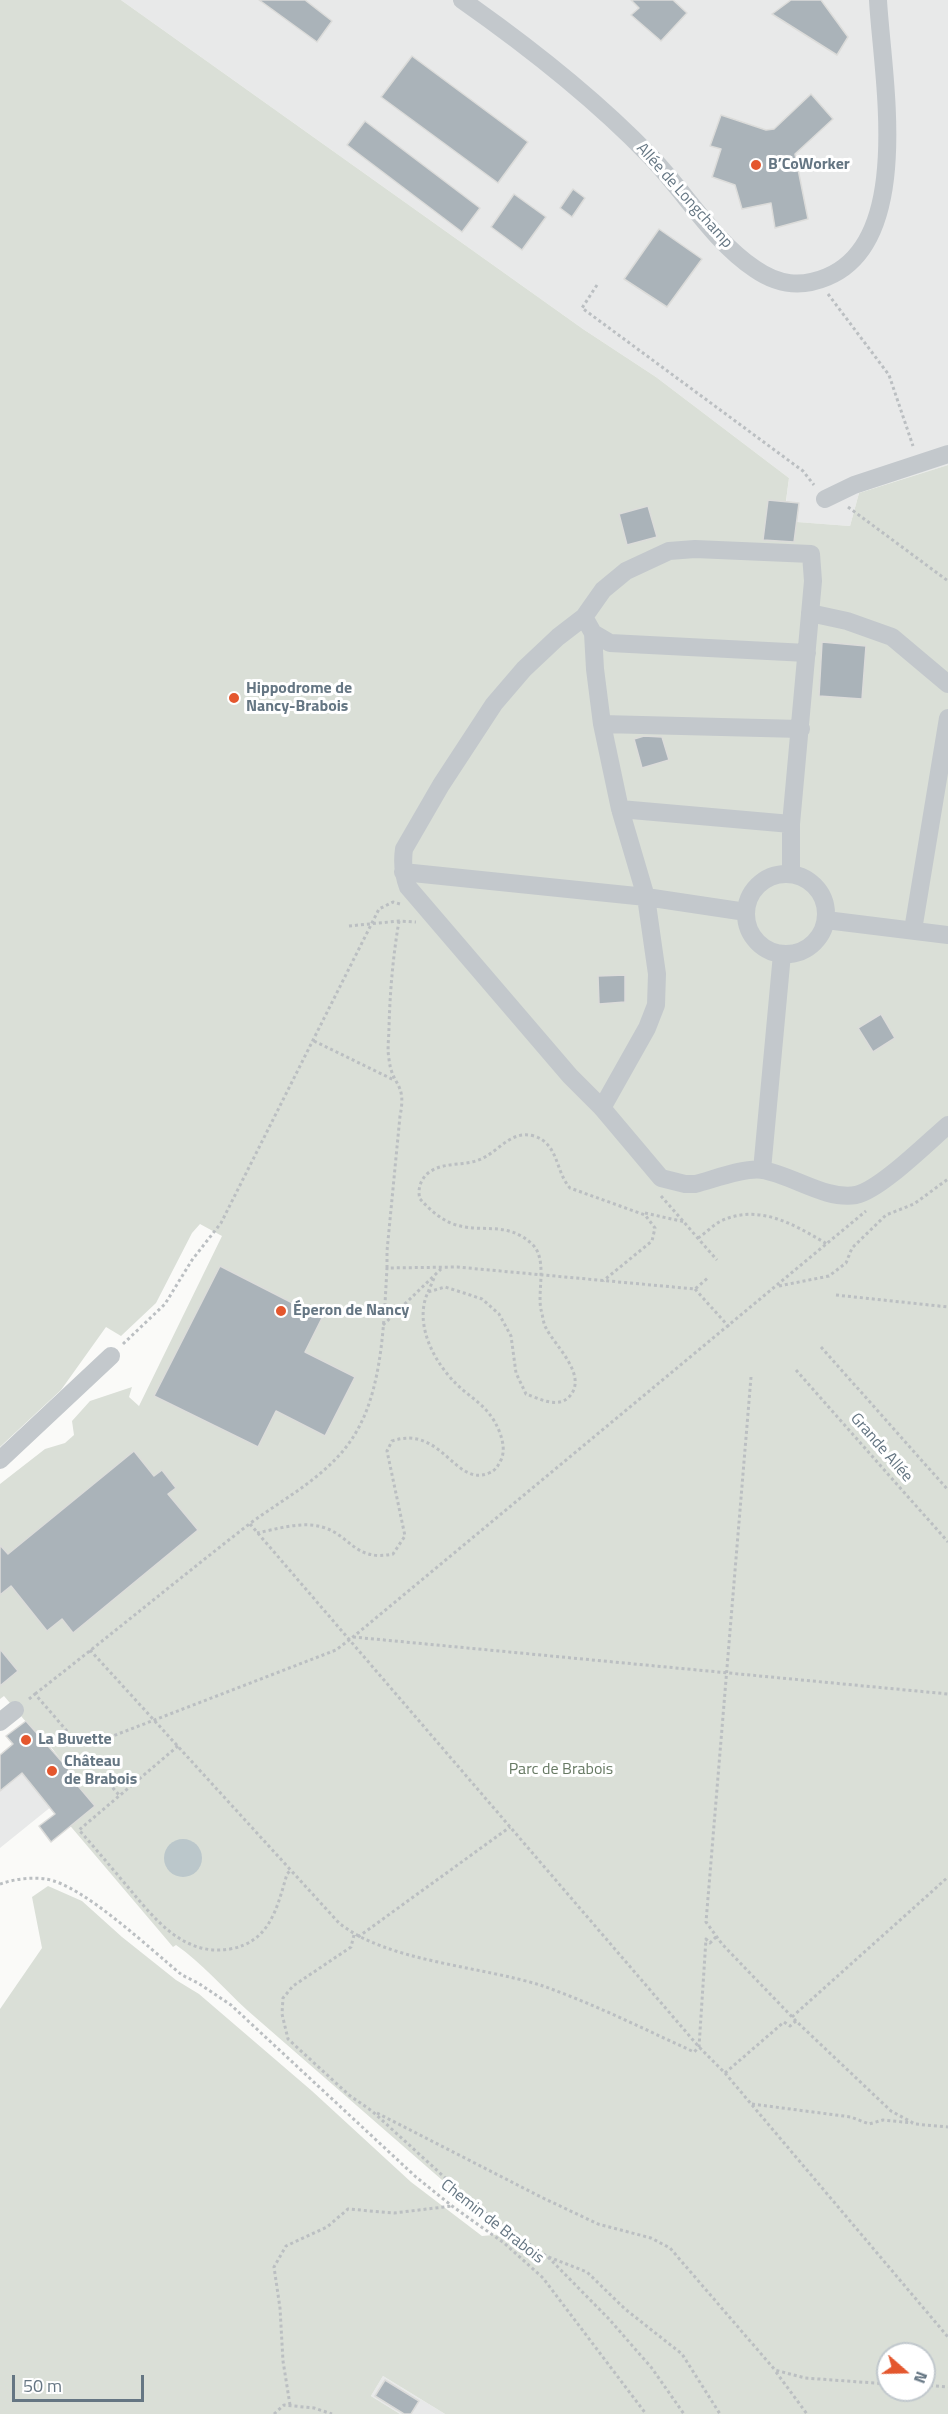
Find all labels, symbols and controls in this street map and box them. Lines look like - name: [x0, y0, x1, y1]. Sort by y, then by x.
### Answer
- street label: Allée de Longchamp: [632, 139, 736, 253]
- place label: B’CoWorker: [768, 155, 850, 175]
- marker: B’CoWorker: [749, 158, 763, 172]
- place label: Hippodrome de Nancy-Brabois: [246, 679, 352, 717]
- marker: Hippodrome de Nancy-Brabois: [227, 691, 241, 705]
- place label: Éperon de Nancy: [293, 1301, 409, 1321]
- marker: Éperon de Nancy: [274, 1304, 288, 1318]
- street label: Grande Allée: [846, 1410, 916, 1486]
- place label: La Buvette: [38, 1730, 112, 1750]
- marker: La Buvette: [19, 1733, 33, 1747]
- place label: Château de Brabois: [64, 1752, 137, 1790]
- park label: Parc de Brabois: [509, 1760, 613, 1780]
- marker: Château de Brabois: [45, 1764, 59, 1778]
- street label: Chemin de Brabois: [437, 2176, 547, 2268]
- north arrow: [876, 2342, 936, 2402]
- scale bar: [15, 2363, 147, 2401]
- text: N: [908, 2368, 934, 2387]
- text: 50 m: [23, 2372, 62, 2399]

